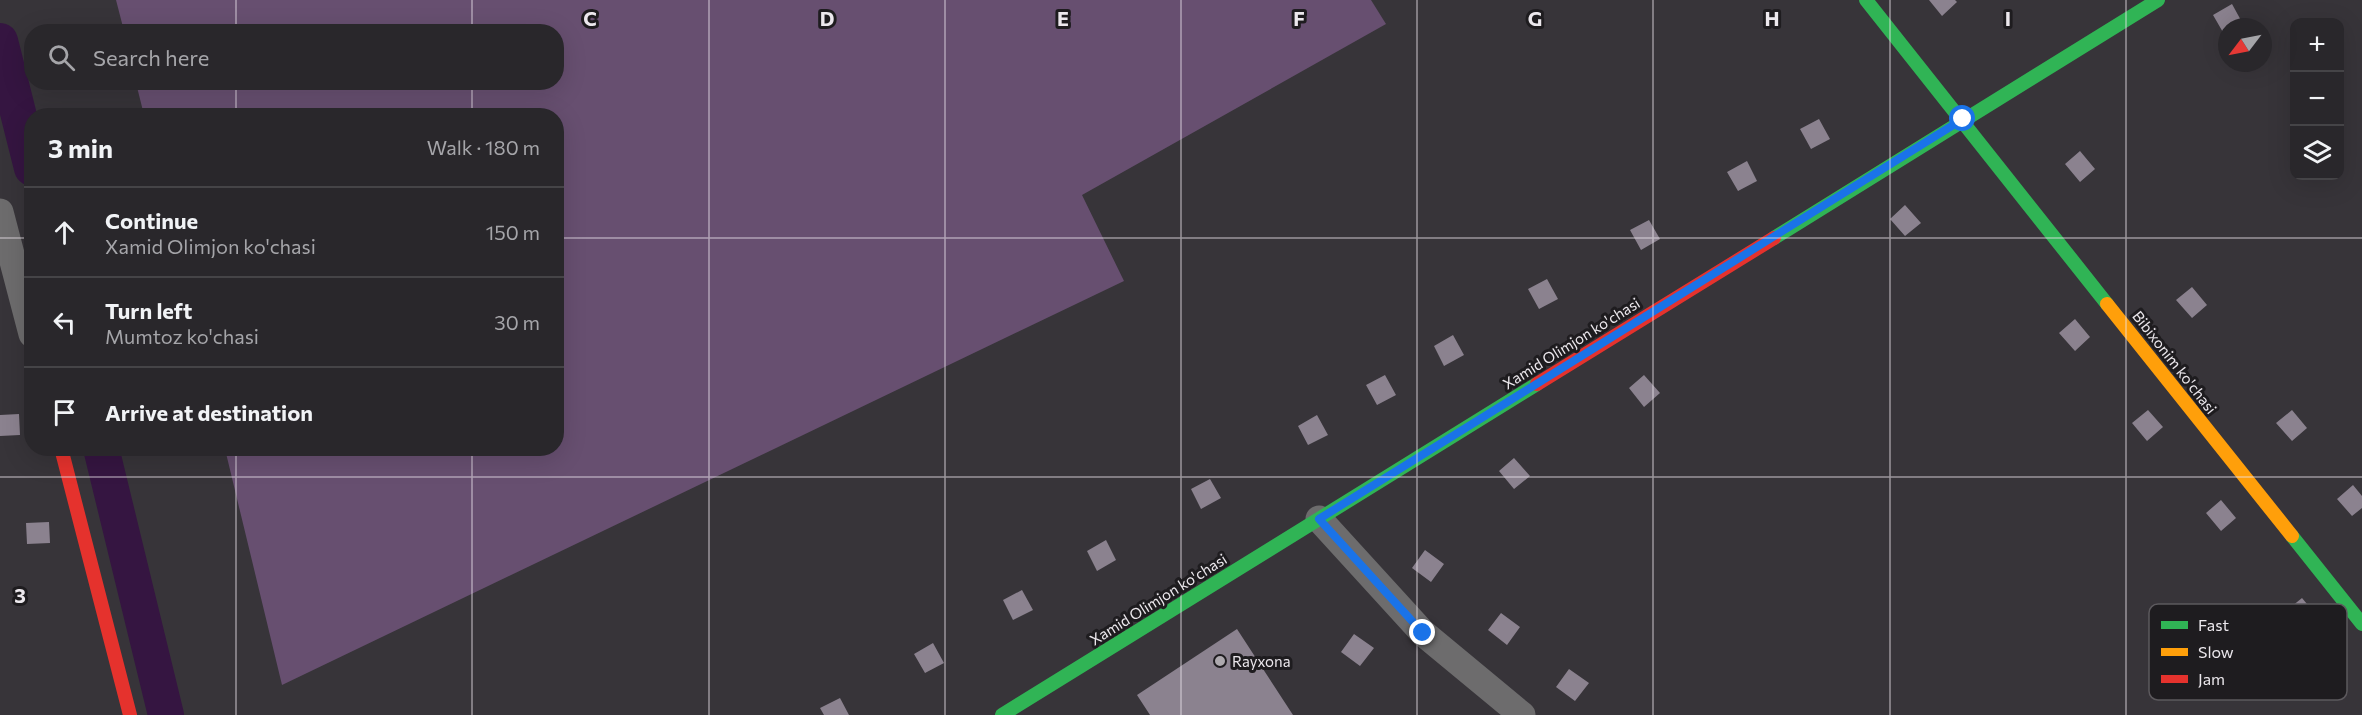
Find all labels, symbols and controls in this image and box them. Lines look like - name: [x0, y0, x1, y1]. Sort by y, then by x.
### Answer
- text: C: [583, 6, 597, 30]
- text: D: [820, 6, 834, 30]
- text: E: [1057, 6, 1069, 30]
- text: F: [1293, 6, 1305, 30]
- text: G: [1528, 6, 1542, 30]
- text: H: [1765, 6, 1780, 30]
- text: I: [2005, 6, 2011, 30]
- north arrow: [2218, 18, 2272, 72]
- map controls: [2290, 18, 2344, 180]
- button: +: [2290, 18, 2344, 72]
- search box: [24, 24, 564, 90]
- icon: search: [45, 41, 78, 74]
- text: Search here: [93, 44, 209, 71]
- button: −: [2290, 72, 2344, 126]
- route start: [1949, 105, 1975, 131]
- button: layers: [2290, 126, 2344, 180]
- text: 3 min: [48, 132, 113, 163]
- text: Walk · 180 m: [427, 135, 540, 159]
- text: Continue: [105, 207, 198, 234]
- icon: ahead: [48, 216, 81, 249]
- text: 150 m: [486, 220, 540, 244]
- text: Xamid Olimjon ko'chasi: [105, 234, 316, 258]
- street label: Xamid Olimjon ko'chasi: [1499, 293, 1643, 393]
- text: Turn left: [105, 297, 192, 324]
- icon: left: [48, 306, 81, 339]
- street label: Bibixonim ko'chasi: [2129, 307, 2221, 417]
- text: 30 m: [494, 310, 540, 334]
- text: Mumtoz ko'chasi: [105, 324, 259, 348]
- icon: arrive: [48, 396, 81, 429]
- text: Arrive at destination: [105, 399, 313, 426]
- street label: Xamid Olimjon ko'chasi: [1086, 549, 1230, 649]
- text: 3: [14, 583, 26, 607]
- legend: [2149, 604, 2347, 700]
- text: Fast: [2198, 615, 2229, 634]
- route end: [1409, 619, 1435, 645]
- text: Slow: [2198, 642, 2234, 661]
- place label: Rayxona: [1232, 652, 1291, 670]
- marker: Rayxona: [1213, 654, 1227, 668]
- text: Jam: [2198, 669, 2225, 688]

